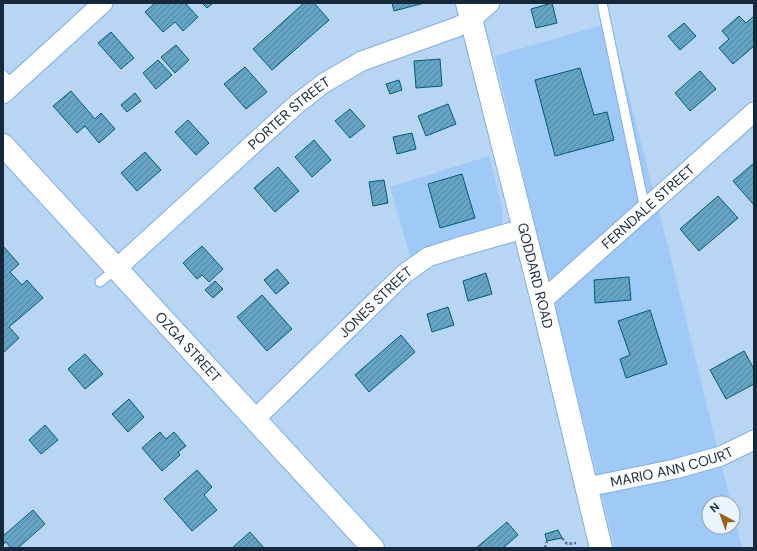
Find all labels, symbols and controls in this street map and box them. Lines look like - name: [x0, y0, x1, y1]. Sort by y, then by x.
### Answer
- street label: PORTER STREET: [244, 72, 333, 153]
- street label: FERNDALE STREET: [598, 160, 698, 253]
- street label: GODDARD ROAD: [514, 221, 557, 330]
- street label: JONES STREET: [335, 262, 416, 341]
- street label: OZGA STREET: [151, 308, 225, 386]
- street label: MARIO ANN COURT: [609, 442, 736, 491]
- north arrow: [701, 495, 741, 535]
- text: N: [707, 500, 722, 515]

